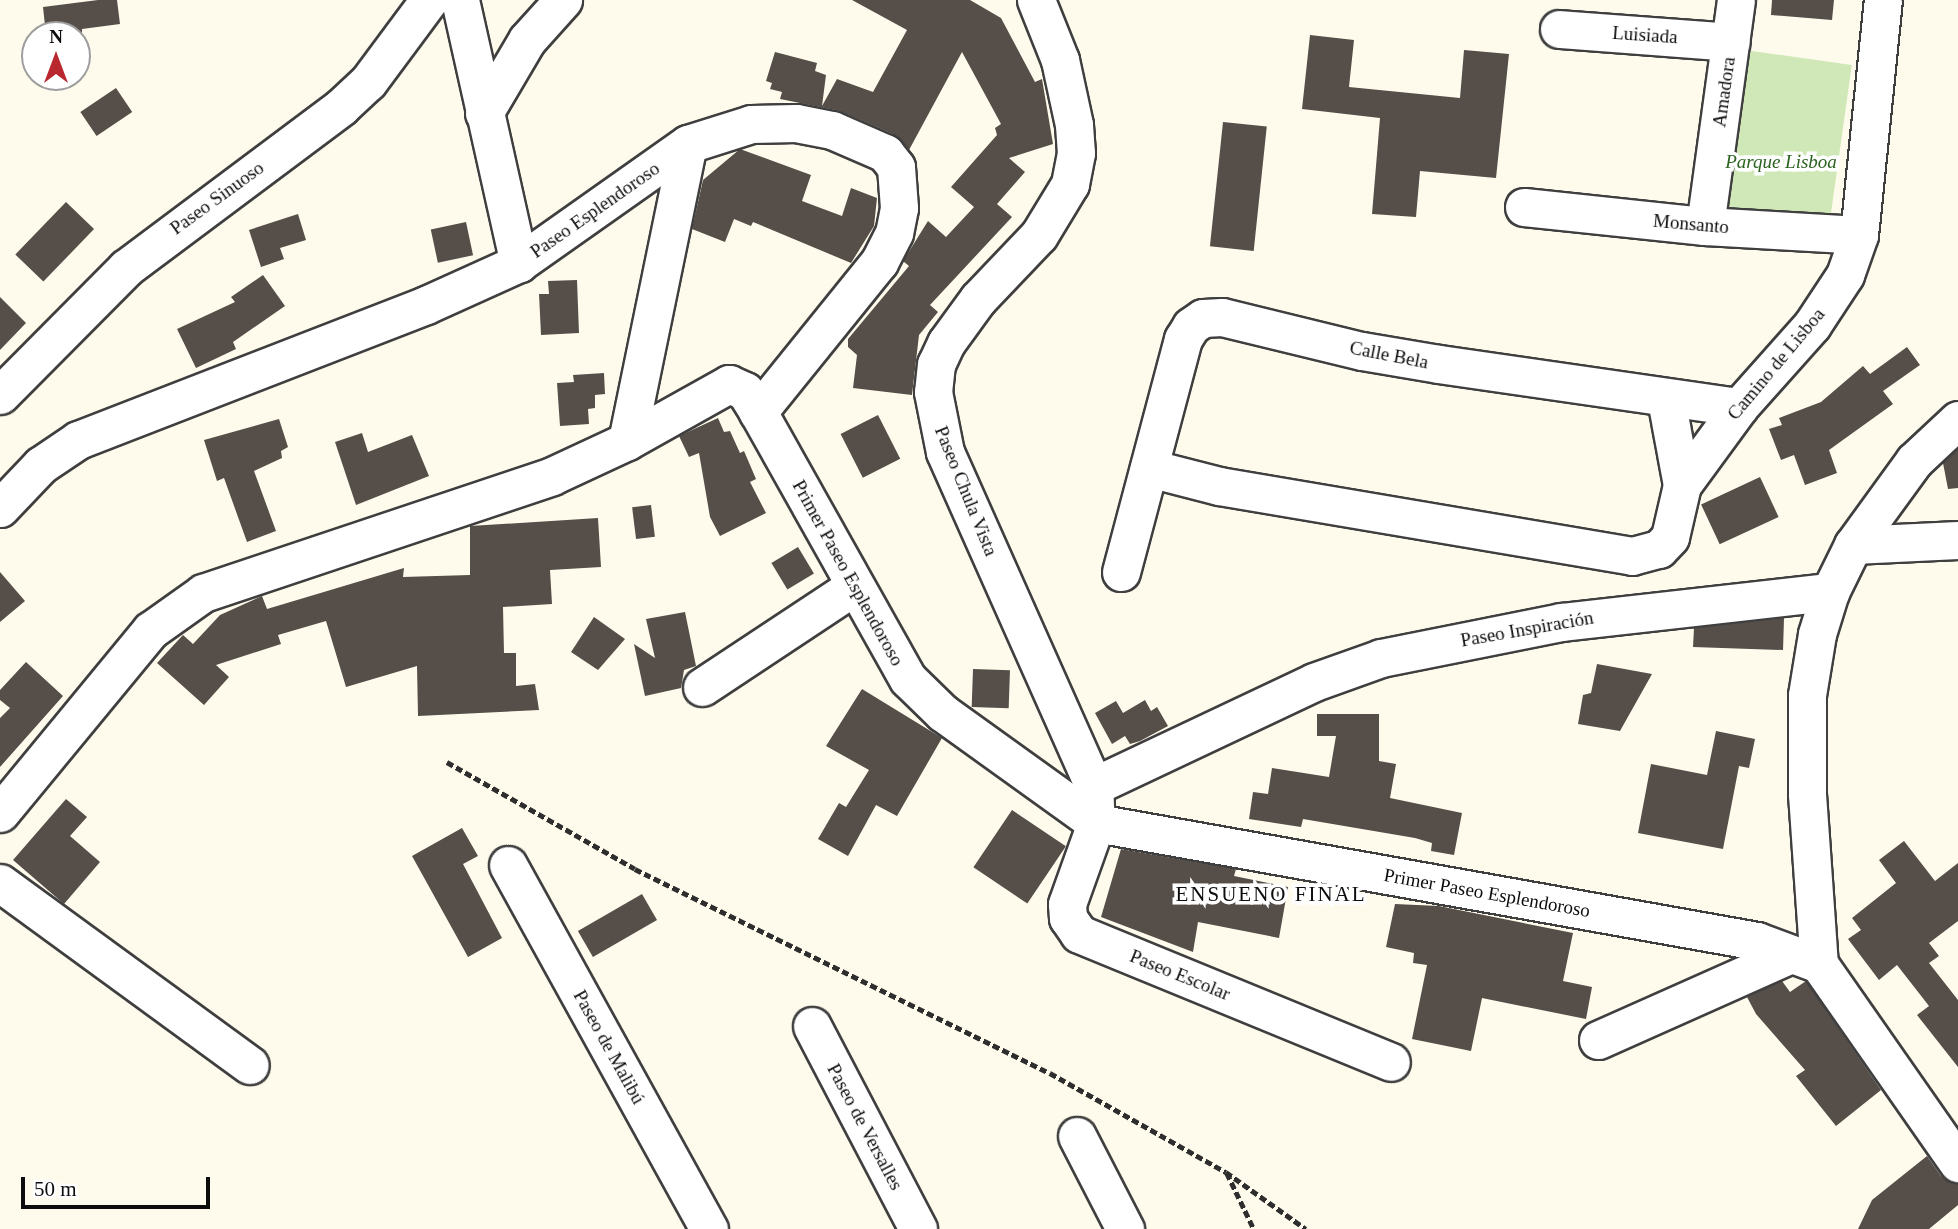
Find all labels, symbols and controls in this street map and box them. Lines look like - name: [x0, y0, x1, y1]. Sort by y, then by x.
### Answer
- north arrow: [21, 21, 91, 91]
- street label: Luisiada: [1612, 21, 1678, 49]
- text: N: [49, 26, 63, 47]
- street label: Amadora: [1708, 55, 1740, 129]
- park label: Parque Lisboa: [1725, 151, 1837, 173]
- street label: Paseo Sinuoso: [166, 156, 268, 240]
- street label: Paseo Esplendoroso: [526, 157, 664, 263]
- street label: Monsanto: [1652, 209, 1730, 239]
- street label: Camino de Lisboa: [1722, 303, 1830, 425]
- street label: Calle Bela: [1348, 336, 1430, 374]
- street label: Paseo Chula Vista: [930, 423, 1002, 559]
- street label: Primer Paseo Esplendoroso: [787, 476, 909, 670]
- street label: Paseo Inspiración: [1459, 606, 1595, 652]
- street label: Primer Paseo Esplendoroso: [1382, 864, 1592, 922]
- district label: ENSUENO FINAL: [1177, 881, 1365, 907]
- street label: Paseo Escolar: [1127, 945, 1233, 1005]
- street label: Paseo de Malibú: [568, 986, 650, 1108]
- street label: Paseo de Versalles: [822, 1060, 908, 1194]
- scale bar: [24, 1162, 214, 1206]
- text: 50 m: [34, 1177, 77, 1201]

